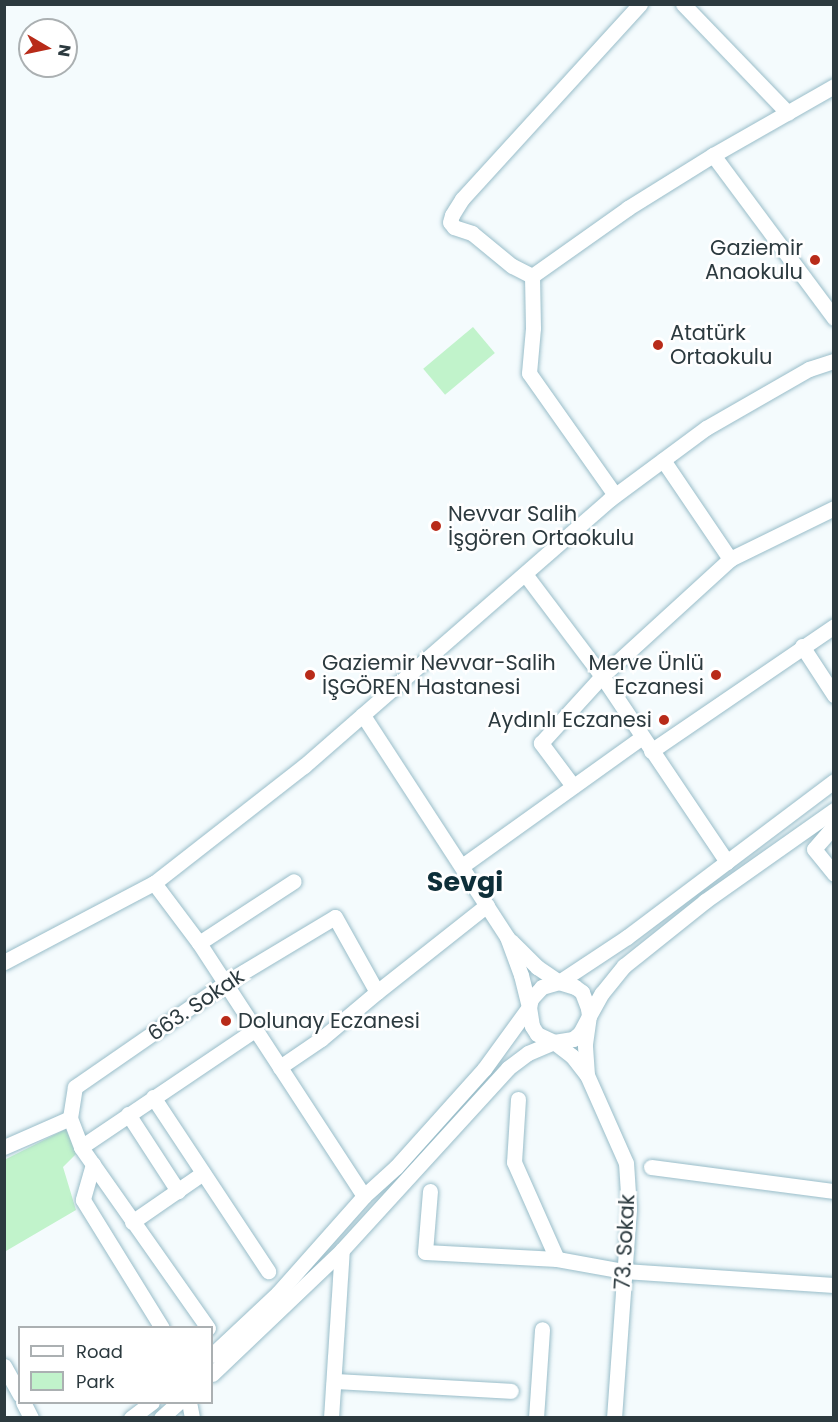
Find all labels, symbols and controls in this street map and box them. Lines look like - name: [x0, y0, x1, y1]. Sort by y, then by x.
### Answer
- north arrow: [18, 18, 78, 78]
- text: N: [52, 43, 77, 58]
- place label: Gaziemir Anaokulu: [705, 235, 803, 285]
- marker: Gaziemir Anaokulu: [808, 253, 822, 267]
- place label: Atatürk Ortaokulu: [670, 320, 772, 370]
- marker: Atatürk Ortaokulu: [651, 338, 665, 352]
- place label: Nevvar Salih İşgören Ortaokulu: [448, 501, 634, 551]
- marker: Nevvar Salih İşgören Ortaokulu: [429, 519, 443, 533]
- place label: Gaziemir Nevvar-Salih İŞGÖREN Hastanesi: [322, 650, 556, 700]
- place label: Merve Ünlü Eczanesi: [588, 650, 704, 700]
- marker: Gaziemir Nevvar-Salih İŞGÖREN Hastanesi: [303, 668, 317, 682]
- marker: Merve Ünlü Eczanesi: [709, 668, 723, 682]
- place label: Aydınlı Eczanesi: [487, 707, 652, 733]
- marker: Aydınlı Eczanesi: [657, 713, 671, 727]
- district label: Sevgi: [427, 866, 503, 898]
- street label: 663. Sokak: [143, 964, 249, 1046]
- place label: Dolunay Eczanesi: [238, 1008, 420, 1034]
- marker: Dolunay Eczanesi: [219, 1014, 233, 1028]
- street label: 73. Sokak: [610, 1194, 640, 1290]
- legend: [18, 1326, 213, 1404]
- text: Road: [76, 1339, 123, 1364]
- text: Park: [76, 1369, 115, 1394]

